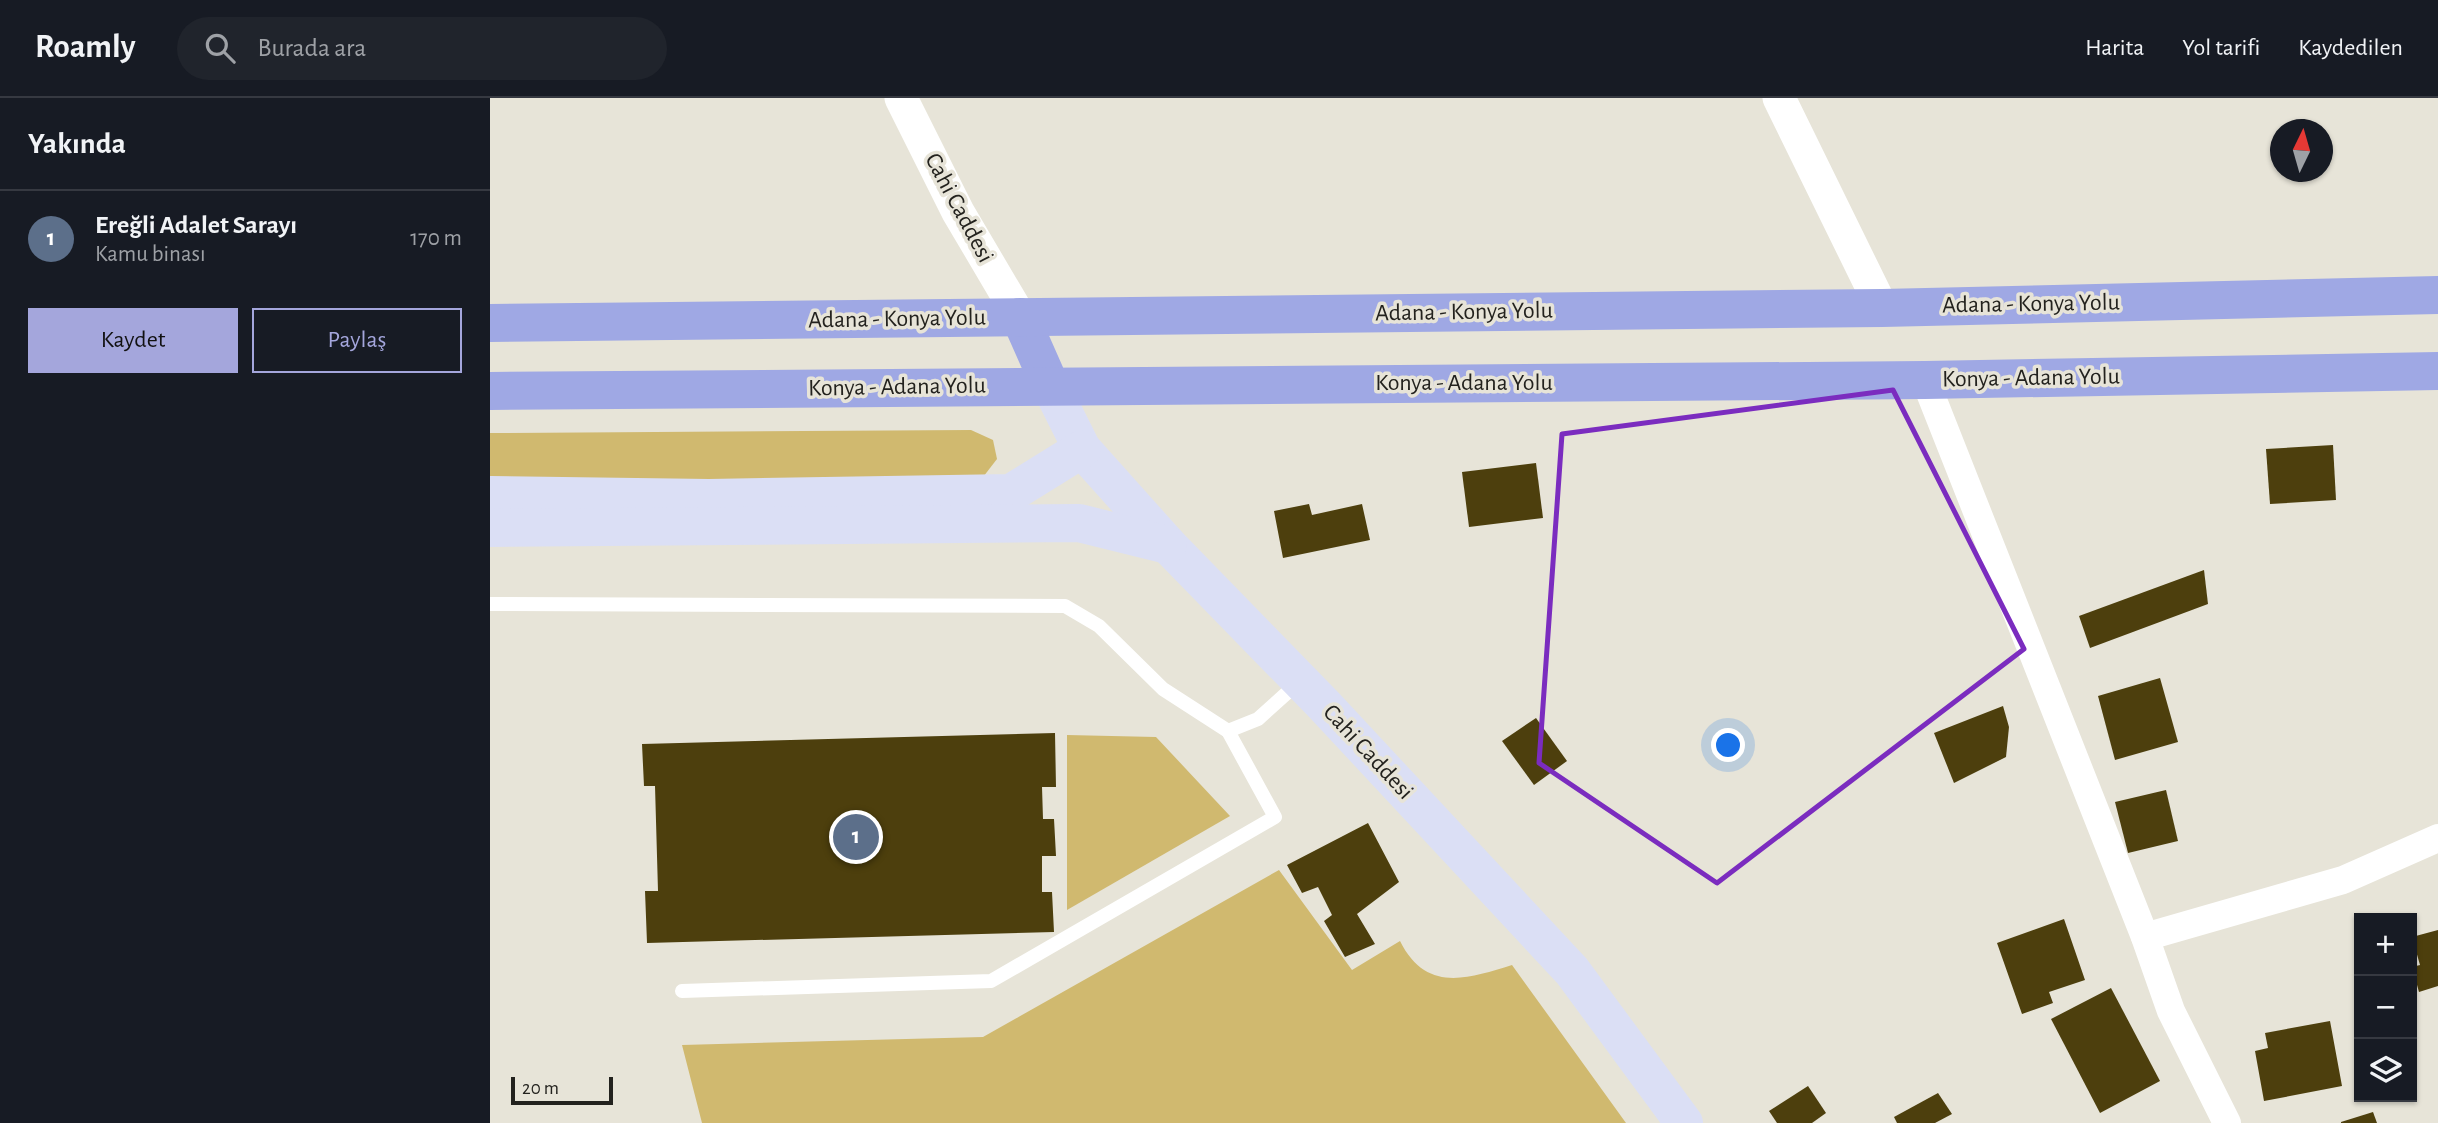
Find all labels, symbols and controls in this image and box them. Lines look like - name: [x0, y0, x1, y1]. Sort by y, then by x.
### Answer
- search box: [177, 17, 667, 80]
- icon: search: [201, 29, 239, 67]
- text: Roamly: [35, 31, 135, 64]
- text: Burada ara: [257, 35, 366, 61]
- text: Harita: [2085, 36, 2144, 60]
- text: Yol tarifi: [2182, 36, 2260, 60]
- text: Kaydedilen: [2298, 36, 2403, 60]
- north arrow: [2270, 119, 2333, 182]
- text: Yakında: [28, 129, 126, 159]
- street label: Cahi Caddesi: [920, 149, 998, 267]
- text: Ereğli Adalet Sarayı: [95, 212, 297, 238]
- text: 1: [47, 227, 55, 250]
- text: 170 m: [410, 227, 462, 250]
- text: Kamu binası: [95, 243, 206, 266]
- street label: Adana - Konya Yolu: [1942, 290, 2120, 318]
- street label: Adana - Konya Yolu: [1375, 298, 1553, 326]
- street label: Adana - Konya Yolu: [808, 305, 986, 333]
- button: Kaydet: [28, 308, 238, 373]
- button: Paylaş: [252, 308, 462, 373]
- street label: Konya - Adana Yolu: [1942, 364, 2120, 392]
- street label: Konya - Adana Yolu: [1375, 371, 1553, 395]
- street label: Konya - Adana Yolu: [808, 373, 986, 401]
- street label: Cahi Caddesi: [1318, 700, 1418, 804]
- your location: [1711, 728, 1745, 762]
- pin: 1: [833, 811, 879, 863]
- map controls: [2354, 913, 2417, 1102]
- button: +: [2354, 913, 2417, 976]
- button: −: [2354, 976, 2417, 1039]
- button: layers: [2354, 1039, 2417, 1102]
- scale bar: [511, 1074, 612, 1106]
- text: 20 m: [522, 1079, 559, 1098]

